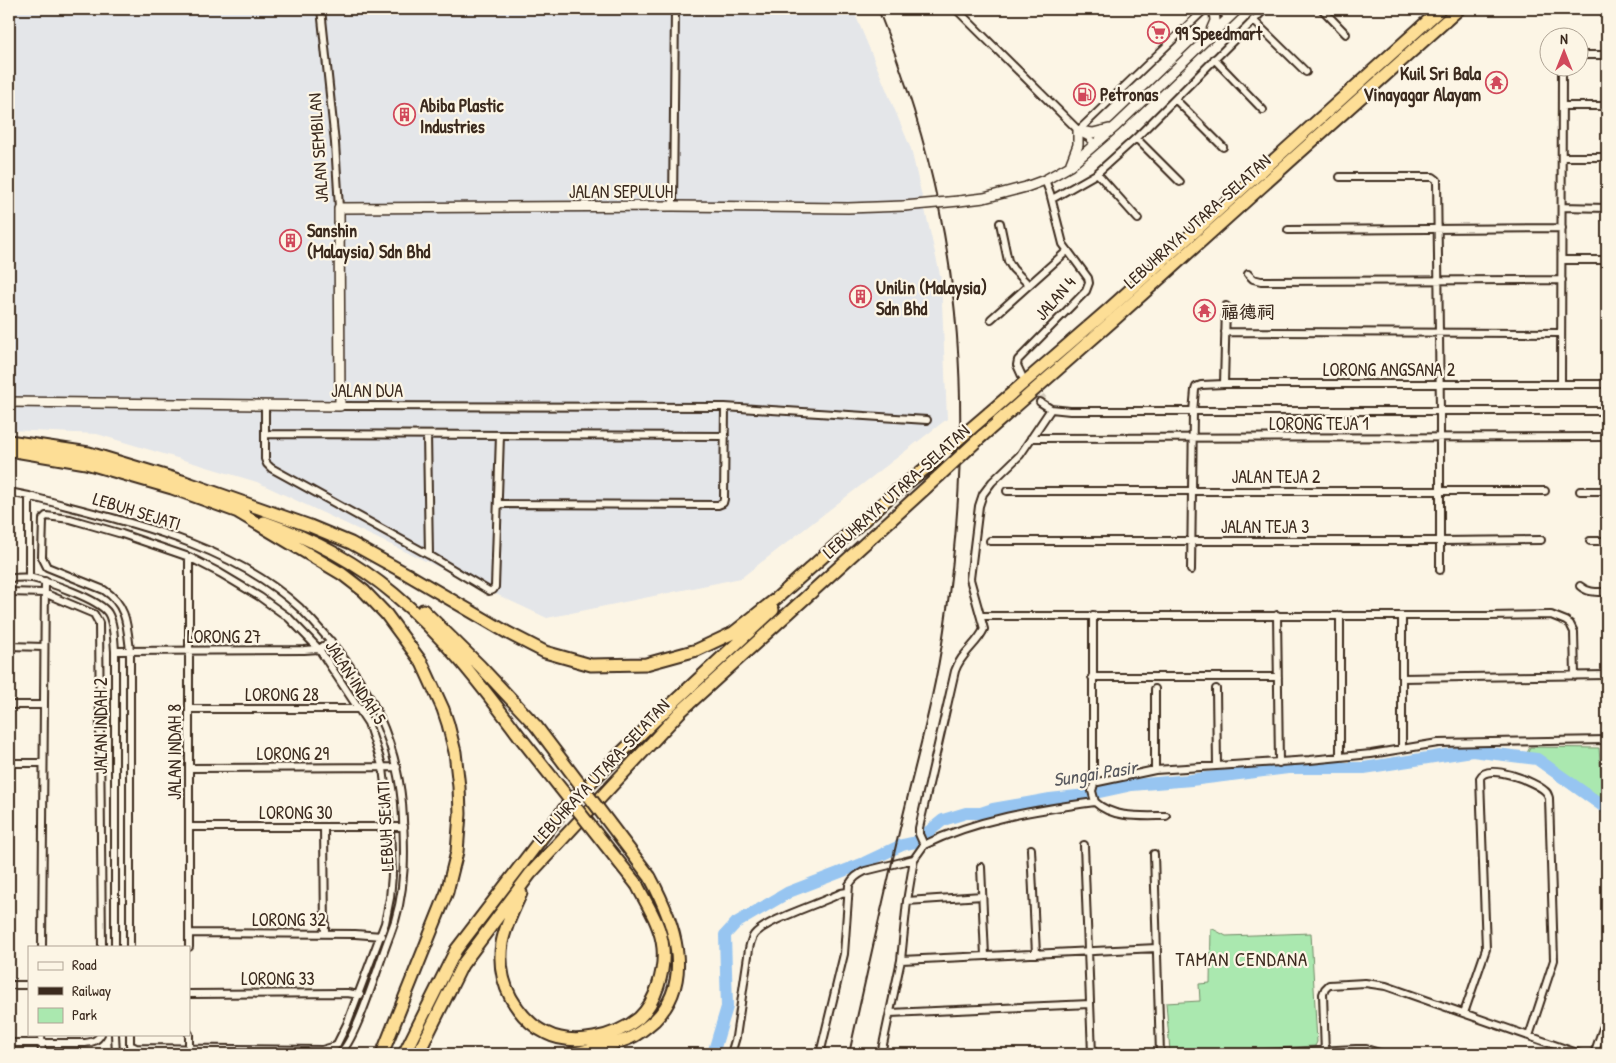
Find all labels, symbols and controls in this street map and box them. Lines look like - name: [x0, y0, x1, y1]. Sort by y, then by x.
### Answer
- supermarket icon: 99 Speedmart: [1147, 21, 1171, 45]
- place label: 99 Speedmart: [1175, 21, 1263, 47]
- north arrow: [1538, 28, 1588, 78]
- text: N: [1560, 29, 1568, 48]
- place label: Kuil Sri Bala Vinayagar Alayam: [1363, 61, 1482, 108]
- temple icon: Kuil Sri Bala Vinayagar Alayam: [1485, 71, 1509, 95]
- fuel station icon: Petronas: [1072, 82, 1096, 106]
- place label: Petronas: [1100, 82, 1158, 107]
- street label: JALAN SEMBILAN: [302, 92, 334, 204]
- place label: Abiba Plastic Industries: [420, 93, 504, 139]
- building icon: Abiba Plastic Industries: [392, 103, 416, 127]
- street label: LEBUHRAYA UTARA–SELATAN: [1118, 148, 1276, 294]
- street label: JALAN SEPULUH: [569, 179, 673, 204]
- place label: Sanshin (Malaysia) Sdn Bhd: [307, 218, 430, 265]
- building icon: Sanshin (Malaysia) Sdn Bhd: [279, 228, 303, 252]
- street label: JALAN 4: [1029, 270, 1081, 326]
- place label: Unilin (Malaysia) Sdn Bhd: [876, 275, 987, 321]
- building icon: Unilin (Malaysia) Sdn Bhd: [848, 285, 872, 309]
- temple icon: 福德祠: [1193, 299, 1217, 323]
- place label: 福德祠: [1221, 299, 1275, 324]
- street label: LORONG ANGSANA 2: [1323, 357, 1456, 382]
- street label: JALAN DUA: [331, 378, 403, 403]
- street label: LORONG TEJA 1: [1269, 411, 1369, 436]
- street label: LEBUHRAYA UTARA–SELATAN: [817, 418, 975, 564]
- street label: JALAN TEJA 2: [1231, 464, 1321, 489]
- street label: LEBUH SEJATI: [90, 486, 184, 536]
- street label: JALAN TEJA 3: [1221, 514, 1309, 539]
- street label: LORONG 27: [187, 624, 261, 649]
- street label: JALAN INDAH 5: [319, 635, 393, 729]
- street label: JALAN INDAH 2: [88, 677, 113, 774]
- street label: LORONG 28: [245, 682, 319, 707]
- street label: LEBUHRAYA UTARA–SELATAN: [527, 693, 675, 849]
- street label: JALAN INDAH 8: [162, 704, 187, 800]
- street label: LORONG 29: [257, 741, 330, 766]
- water label: Sungai Pasir: [1051, 753, 1142, 792]
- street label: LEBUH SEJATI: [370, 780, 400, 872]
- street label: LORONG 30: [259, 800, 333, 825]
- street label: LORONG 32: [252, 907, 326, 932]
- legend: [28, 946, 190, 1036]
- district label: TAMAN CENDANA: [1176, 946, 1308, 972]
- text: Road: [72, 954, 97, 975]
- street label: LORONG 33: [241, 966, 315, 991]
- text: Railway: [72, 980, 111, 1001]
- text: Park: [72, 1004, 97, 1025]

